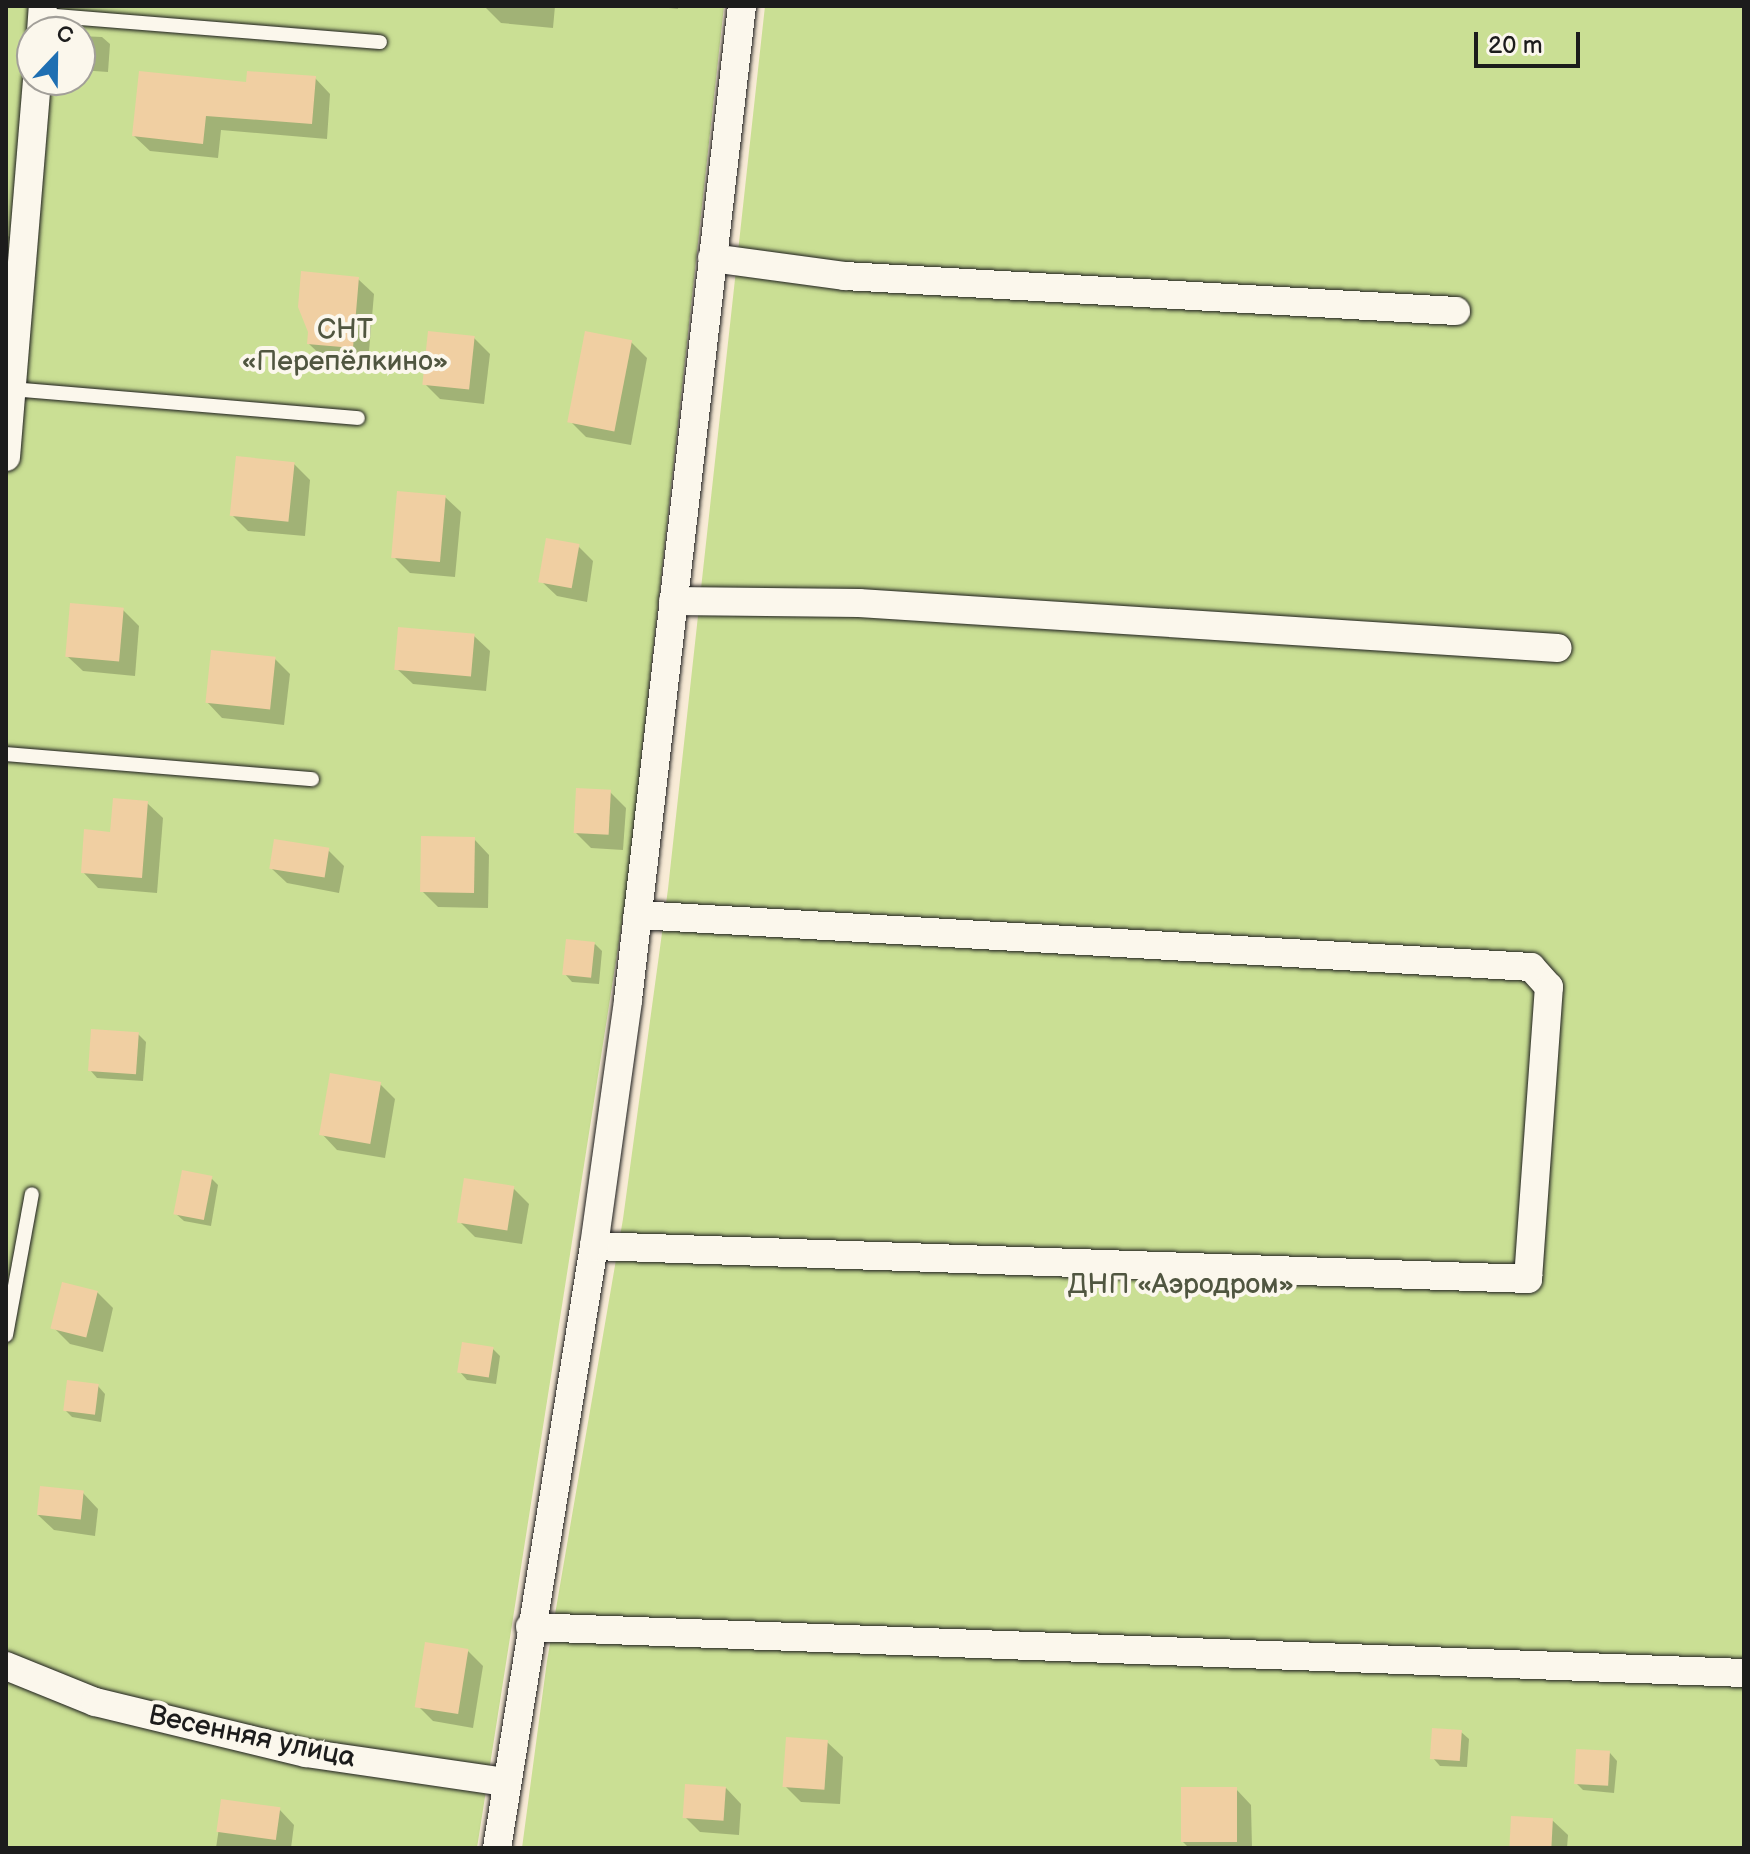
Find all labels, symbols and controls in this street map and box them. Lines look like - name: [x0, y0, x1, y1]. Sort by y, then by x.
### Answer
- north arrow: [16, 16, 96, 96]
- scale bar: [1478, 16, 1584, 66]
- text: С: [52, 20, 77, 51]
- text: 20 m: [1488, 31, 1543, 60]
- park label: СНТ «Перепёлкино»: [242, 313, 448, 379]
- park label: ДНП «Аэродром»: [1068, 1268, 1294, 1302]
- street label: Весенняя улица: [146, 1699, 358, 1775]

